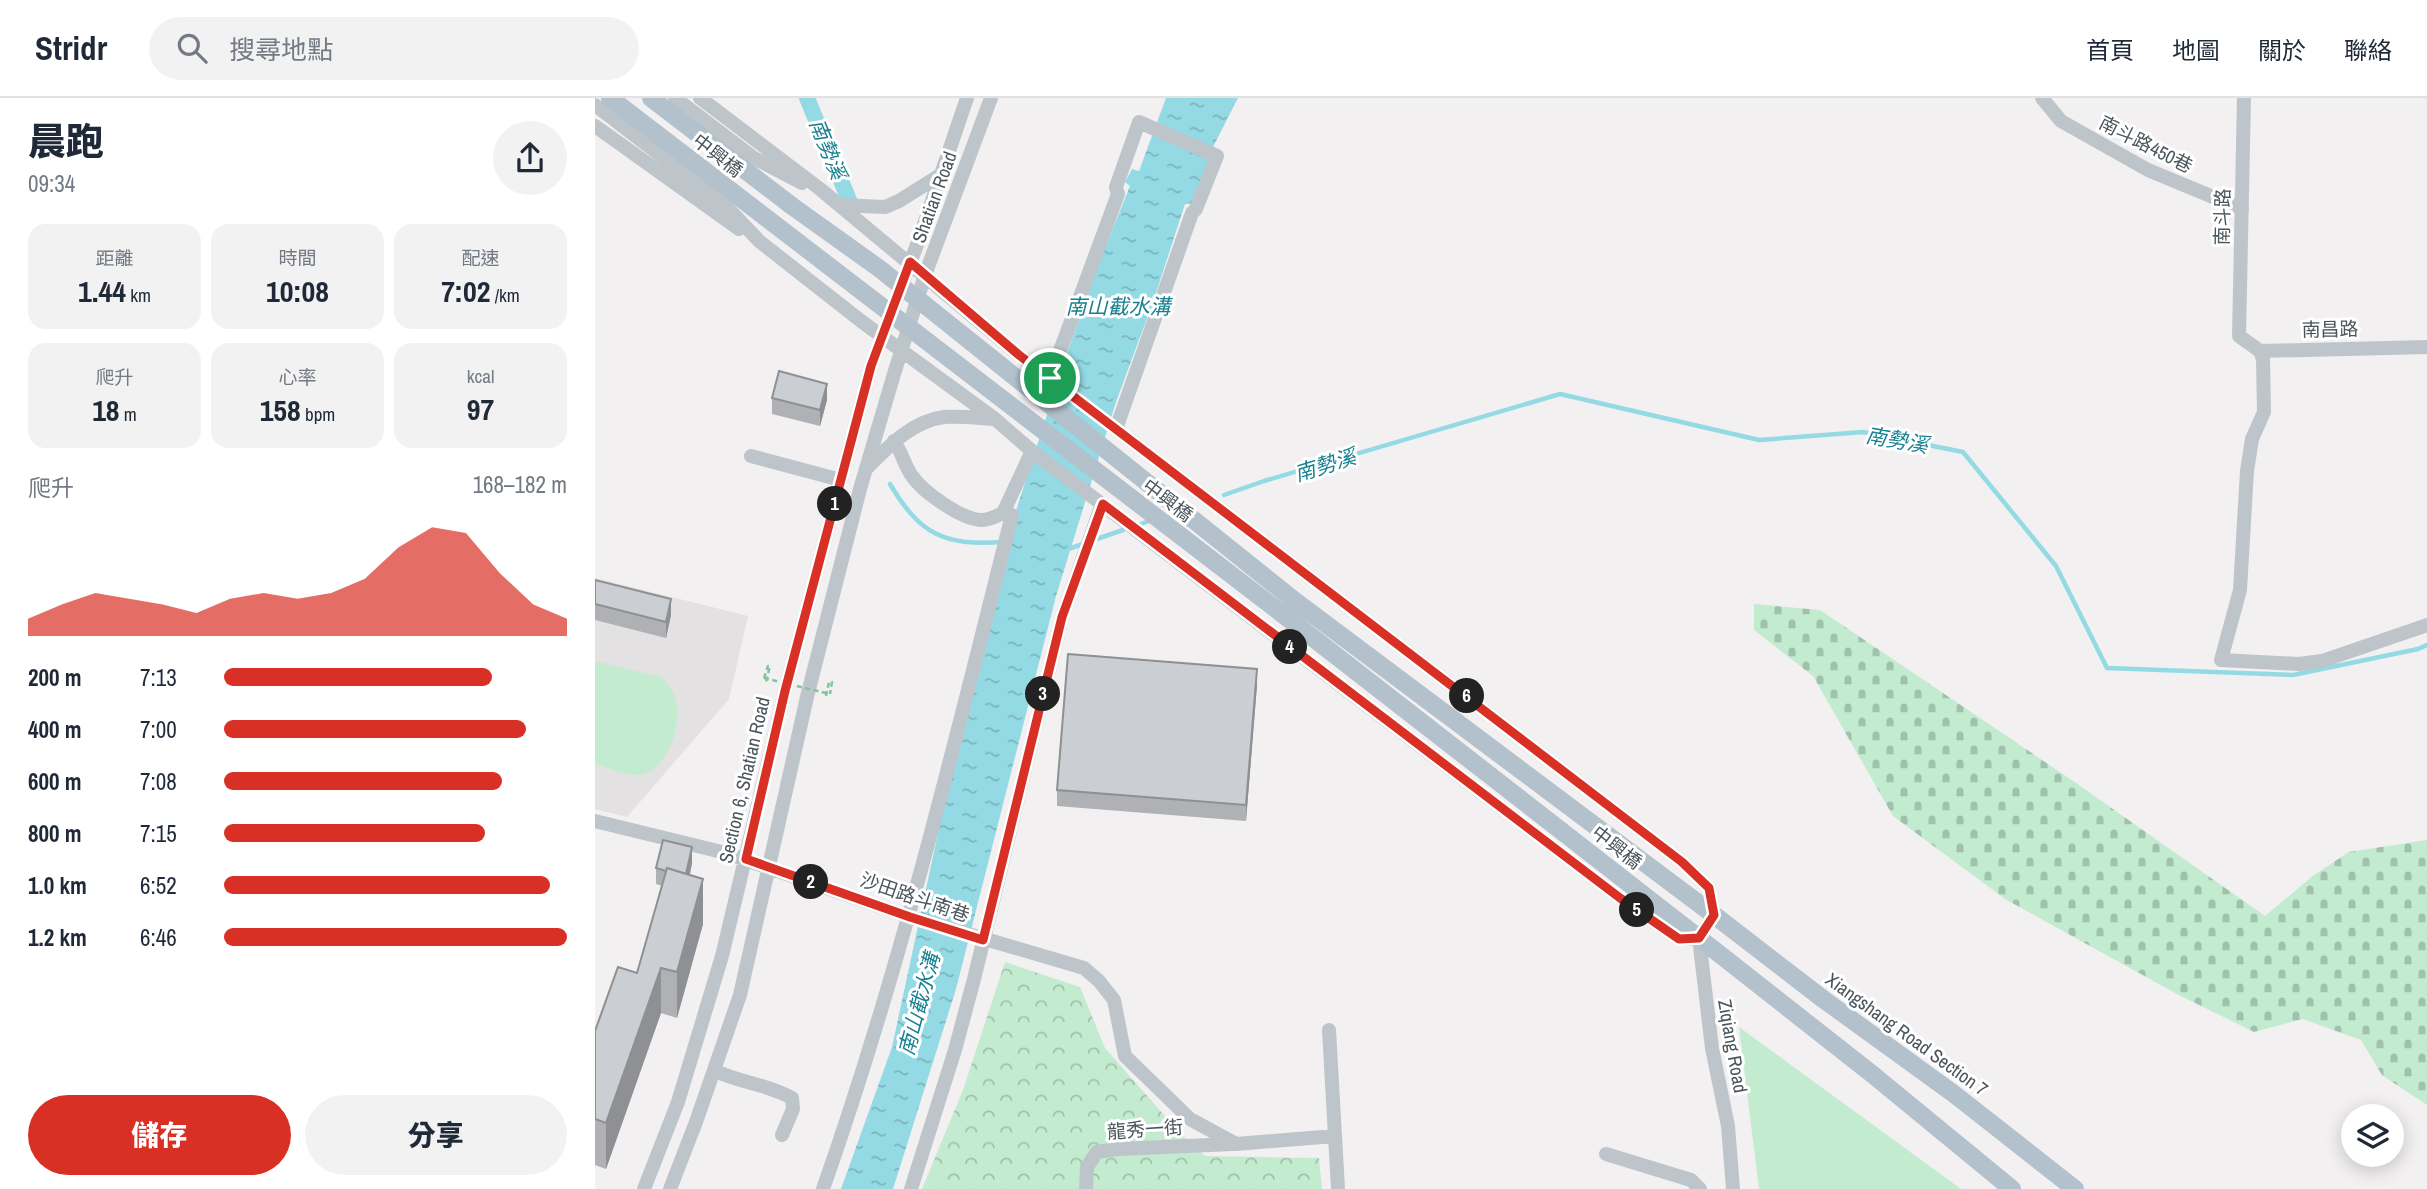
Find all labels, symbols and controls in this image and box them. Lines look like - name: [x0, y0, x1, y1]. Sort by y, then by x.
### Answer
- search box: [149, 17, 639, 80]
- text: Stridr: [35, 26, 107, 70]
- icon: search: [173, 29, 211, 67]
- text: 搜尋地點: [229, 32, 333, 67]
- text: 首頁: [2086, 34, 2134, 66]
- text: 地圖: [2172, 34, 2220, 66]
- text: 關於: [2258, 34, 2306, 66]
- text: 聯絡: [2344, 34, 2392, 66]
- street label: 南斗路450巷: [2095, 109, 2197, 179]
- water label: 南勢溪: [803, 114, 854, 186]
- text: 晨跑: [28, 116, 104, 167]
- button: share: [493, 121, 567, 195]
- street label: 中興橋: [688, 127, 748, 183]
- street label: Shatian Road: [905, 148, 963, 246]
- text: 09:34: [28, 168, 75, 199]
- street label: 南斗路: [2209, 188, 2235, 246]
- text: 距離: [95, 245, 134, 271]
- text: 時間: [278, 245, 317, 271]
- text: 配速: [461, 245, 500, 271]
- text: 1.44: [78, 271, 126, 311]
- text: 10:08: [266, 271, 329, 311]
- text: 7:02: [441, 271, 490, 311]
- text: km: [126, 282, 151, 308]
- text: /km: [490, 282, 520, 308]
- water label: 南山截水溝: [1066, 292, 1173, 321]
- street label: 南昌路: [2301, 316, 2359, 342]
- pin: [1020, 348, 1080, 408]
- icon: arrive: [1031, 359, 1069, 397]
- text: kcal: [467, 363, 494, 389]
- text: 爬升: [95, 364, 134, 390]
- text: 心率: [278, 364, 317, 390]
- text: 97: [467, 389, 494, 429]
- text: 18: [92, 390, 120, 430]
- text: 158: [260, 390, 301, 430]
- text: m: [120, 401, 137, 427]
- text: bpm: [301, 401, 335, 427]
- water label: 南勢溪: [1863, 420, 1933, 460]
- water label: 南勢溪: [1291, 441, 1362, 488]
- text: 168–182 m: [473, 469, 567, 500]
- text: 爬升: [28, 472, 74, 503]
- street label: 中興橋: [1137, 472, 1199, 528]
- pin: 1: [817, 486, 853, 522]
- text: 1: [830, 490, 839, 516]
- pin: 4: [1273, 630, 1307, 664]
- text: 4: [1285, 633, 1294, 659]
- text: 200 m: [28, 662, 81, 693]
- text: 7:13: [140, 662, 177, 693]
- pin: 3: [1025, 676, 1061, 712]
- pin: 6: [1449, 678, 1485, 714]
- text: 3: [1038, 680, 1047, 706]
- text: 6: [1462, 682, 1471, 708]
- street label: Section 6, Shatian Road: [712, 694, 776, 866]
- text: 400 m: [28, 714, 81, 745]
- text: 7:00: [140, 714, 177, 745]
- text: 600 m: [28, 766, 81, 797]
- text: 7:08: [140, 766, 177, 797]
- text: 800 m: [28, 818, 81, 849]
- text: 7:15: [140, 818, 177, 849]
- street label: 中興橋: [1587, 819, 1647, 875]
- pin: 2: [793, 864, 829, 900]
- street label: 沙田路斗南巷: [857, 866, 973, 928]
- text: 2: [806, 868, 815, 894]
- text: 1.0 km: [28, 870, 87, 901]
- text: 6:52: [140, 870, 177, 901]
- pin: 5: [1619, 892, 1655, 928]
- text: 5: [1632, 896, 1641, 922]
- text: 1.2 km: [28, 922, 87, 953]
- text: 6:46: [140, 922, 177, 953]
- water label: 南山截水溝: [891, 947, 947, 1058]
- street label: Xiangshang Road Section 7: [1821, 966, 1994, 1102]
- street label: Ziqiang Road: [1712, 997, 1754, 1095]
- button: 儲存: [28, 1095, 291, 1175]
- button: 分享: [305, 1095, 567, 1175]
- map controls: [2341, 1104, 2404, 1167]
- button: layers: [2341, 1104, 2404, 1167]
- street label: 龍秀一街: [1106, 1113, 1184, 1145]

